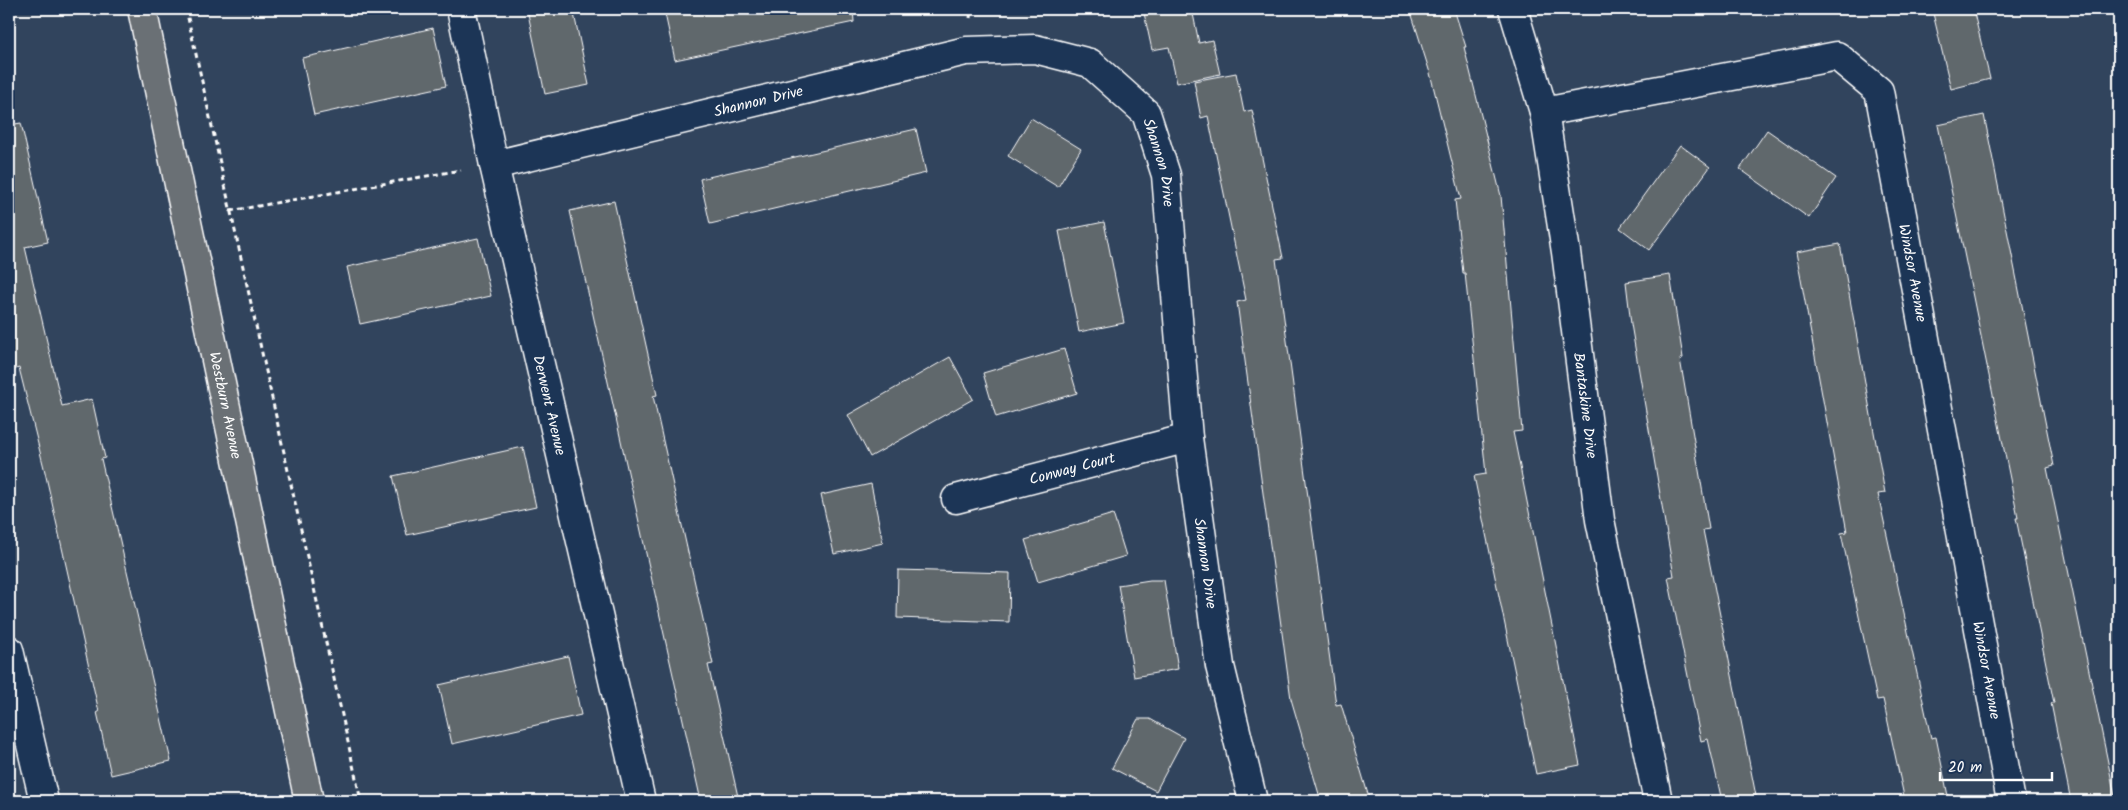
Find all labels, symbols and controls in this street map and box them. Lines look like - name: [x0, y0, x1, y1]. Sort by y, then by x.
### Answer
- street label: Shannon Drive: [711, 80, 806, 124]
- street label: Shannon Drive: [1135, 115, 1180, 208]
- street label: Windsor Avenue: [1891, 222, 1933, 324]
- street label: Westburn Avenue: [202, 350, 248, 462]
- street label: Bantaskine Drive: [1566, 351, 1603, 460]
- street label: Derwent Avenue: [525, 353, 572, 458]
- street label: Conway Court: [1027, 447, 1118, 492]
- street label: Shannon Drive: [1186, 517, 1223, 610]
- street label: Windsor Avenue: [1965, 619, 2007, 721]
- scale bar: [1940, 750, 2053, 782]
- text: 20 m: [1948, 756, 1982, 780]

